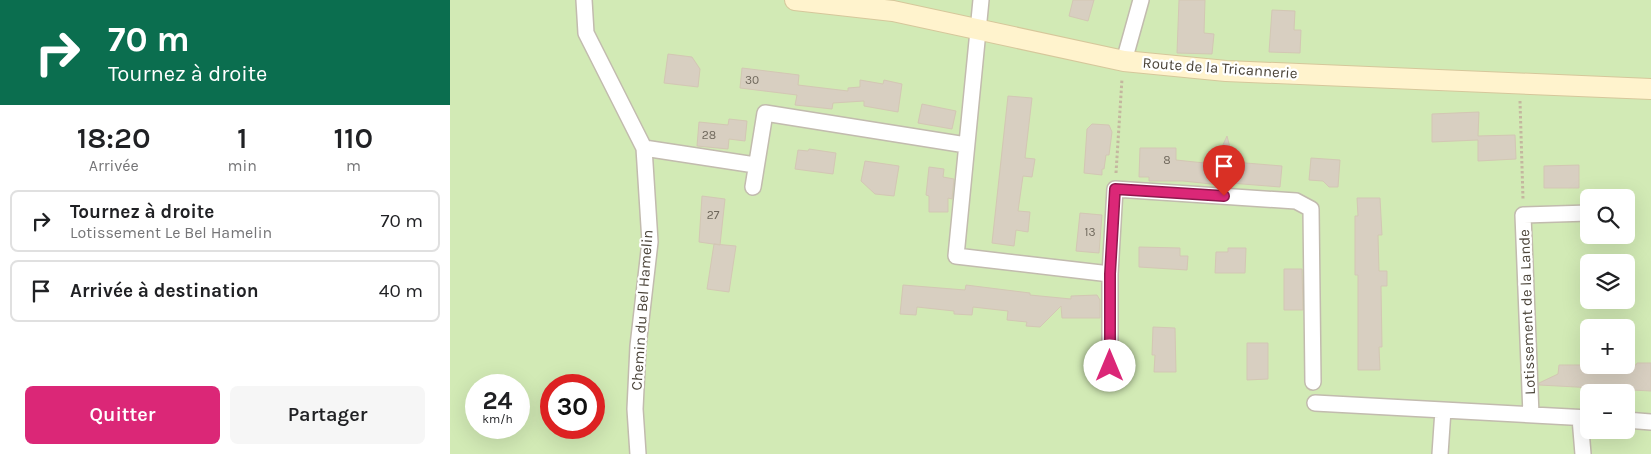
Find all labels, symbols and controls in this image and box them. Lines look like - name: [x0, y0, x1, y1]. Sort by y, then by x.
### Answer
- text: 70 m: [108, 19, 190, 60]
- icon: right: [25, 20, 90, 85]
- street label: Route de la Tricannerie: [1142, 54, 1298, 82]
- text: Tournez à droite: [108, 61, 267, 87]
- house number: 30: [745, 73, 759, 87]
- text: 18:20: [77, 120, 151, 156]
- text: 1: [237, 120, 247, 156]
- text: 110: [334, 120, 373, 156]
- house number: 28: [702, 128, 716, 142]
- pin: [1203, 145, 1245, 196]
- icon: arrive: [1210, 152, 1238, 180]
- house number: 8: [1163, 153, 1171, 167]
- text: Arrivée: [89, 156, 139, 175]
- text: min: [227, 156, 257, 175]
- text: m: [346, 156, 361, 175]
- map controls: [1580, 189, 1635, 439]
- button: search: [1580, 189, 1635, 244]
- text: Tournez à droite: [70, 201, 214, 223]
- icon: right: [27, 207, 55, 235]
- house number: 27: [707, 208, 720, 222]
- text: 70 m: [381, 210, 423, 232]
- text: Lotissement Le Bel Hamelin: [70, 223, 272, 242]
- house number: 13: [1084, 225, 1096, 239]
- street label: Chemin du Bel Hamelin: [627, 229, 657, 391]
- street label: Lotissement de la Lande: [1515, 229, 1539, 395]
- button: layers: [1580, 254, 1635, 309]
- icon: arrive: [27, 277, 55, 305]
- text: Arrivée à destination: [70, 280, 259, 302]
- text: 40 m: [379, 280, 423, 302]
- button: +: [1580, 319, 1635, 374]
- position arrow: [1083, 339, 1135, 391]
- speed limit sign: 30: [540, 374, 605, 439]
- button: −: [1580, 384, 1635, 439]
- button: Quitter: [25, 386, 220, 444]
- button: Partager: [230, 386, 425, 444]
- text: 24: [482, 386, 513, 415]
- text: km/h: [482, 412, 513, 426]

